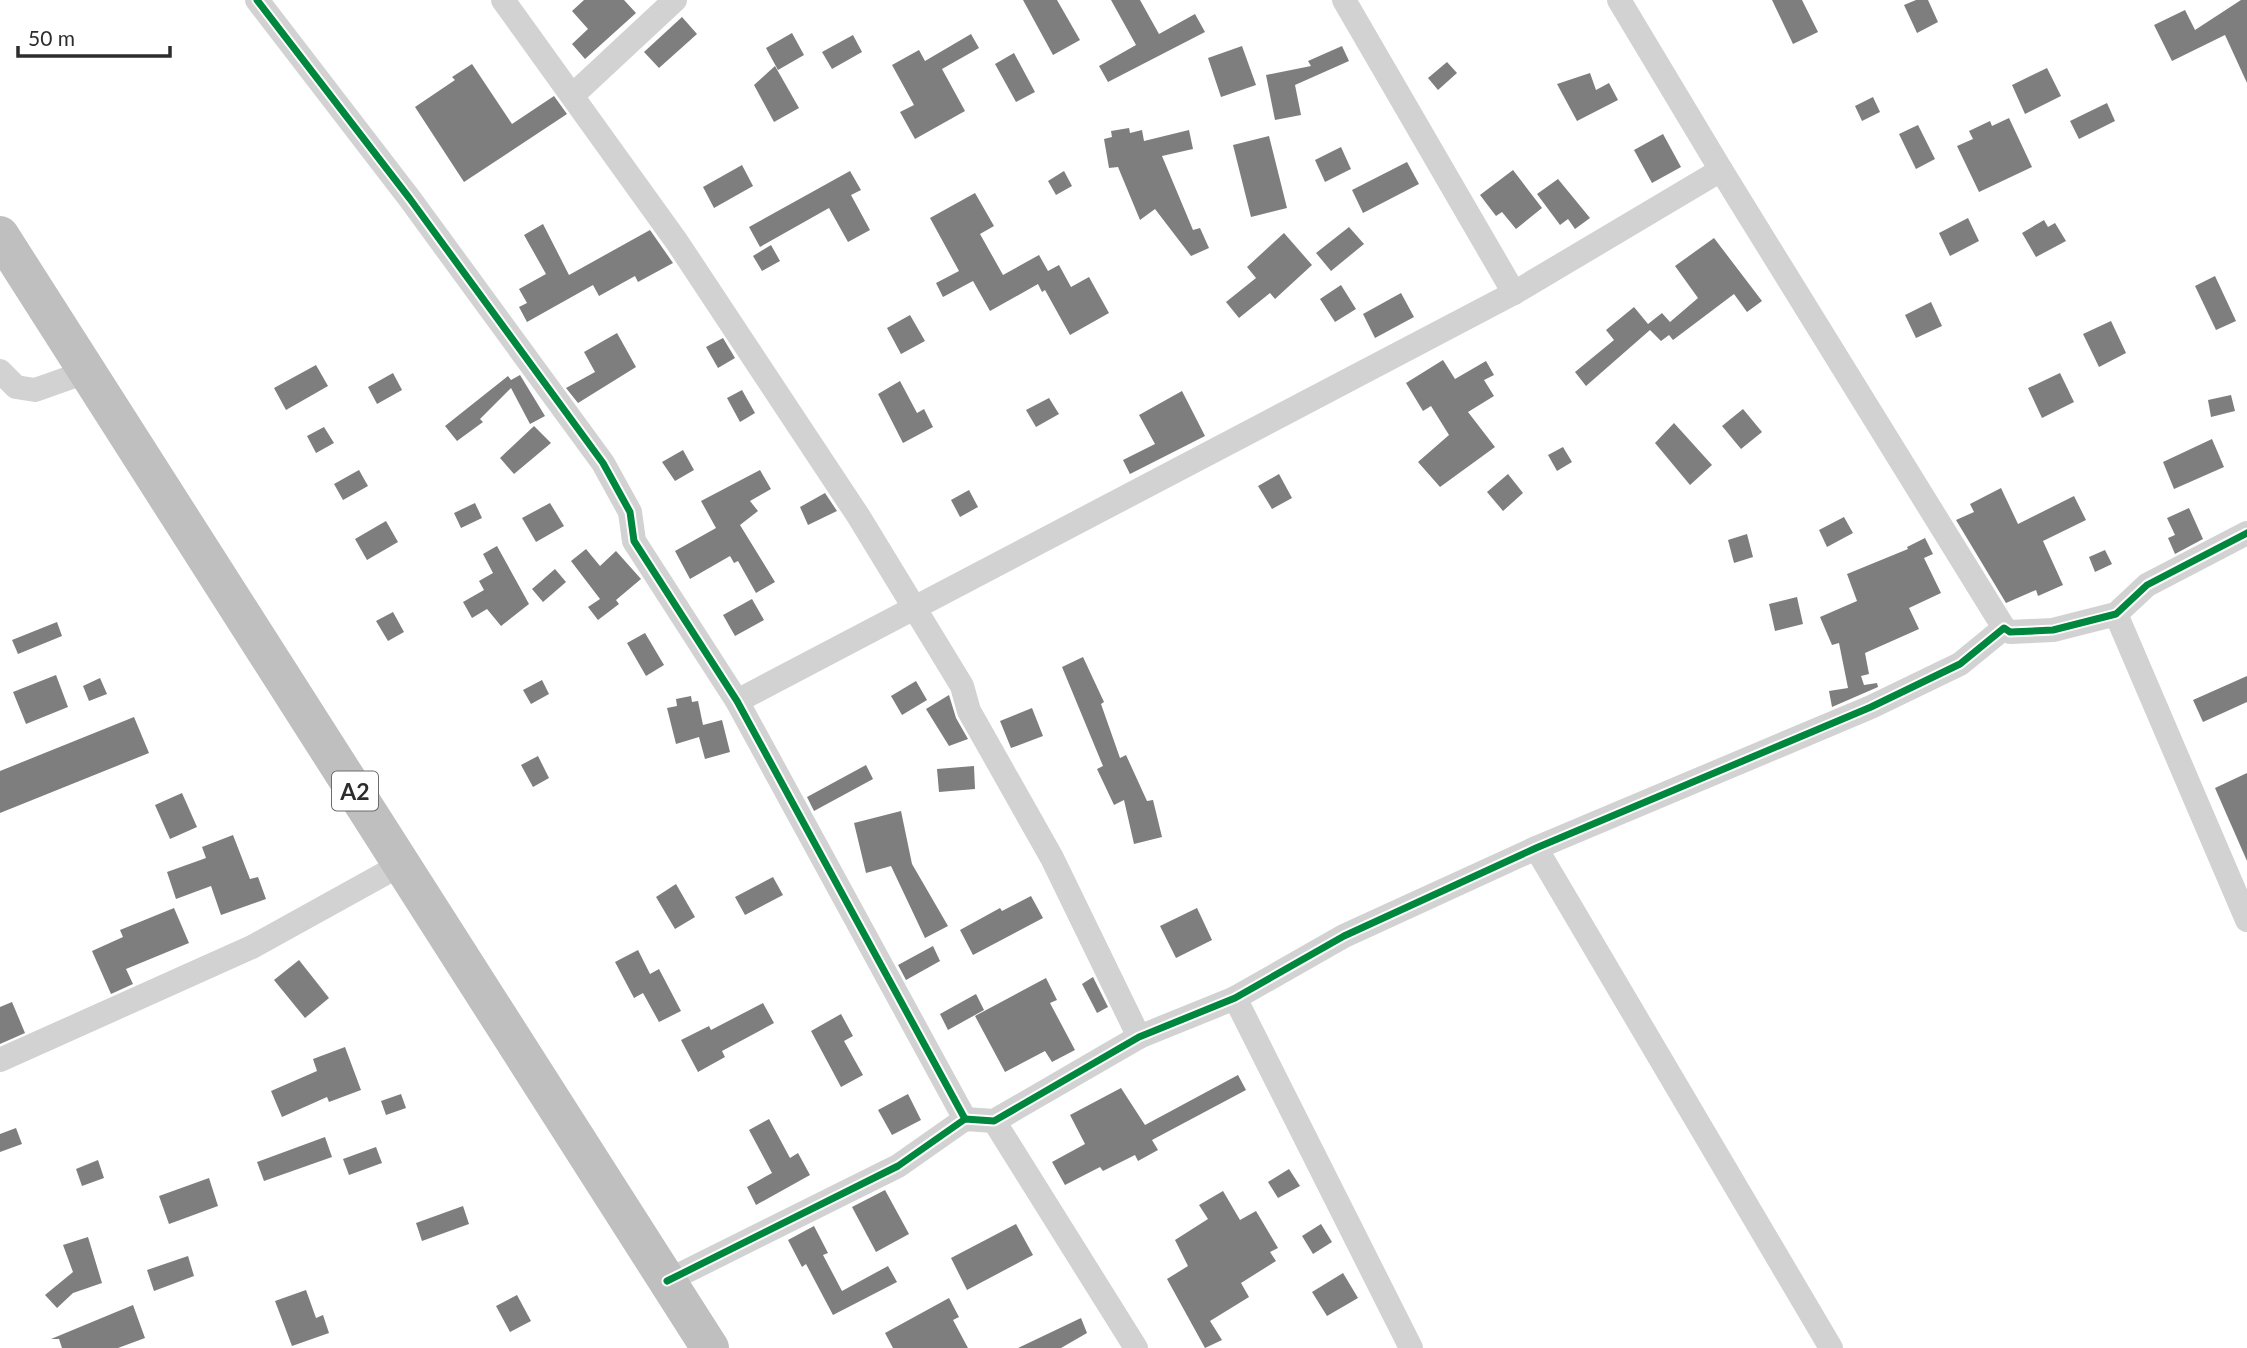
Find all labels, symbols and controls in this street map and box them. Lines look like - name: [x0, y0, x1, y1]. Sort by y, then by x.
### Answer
- scale bar: [18, 14, 170, 58]
- text: 50 m: [28, 25, 75, 50]
- road number: A2: [332, 772, 378, 810]

